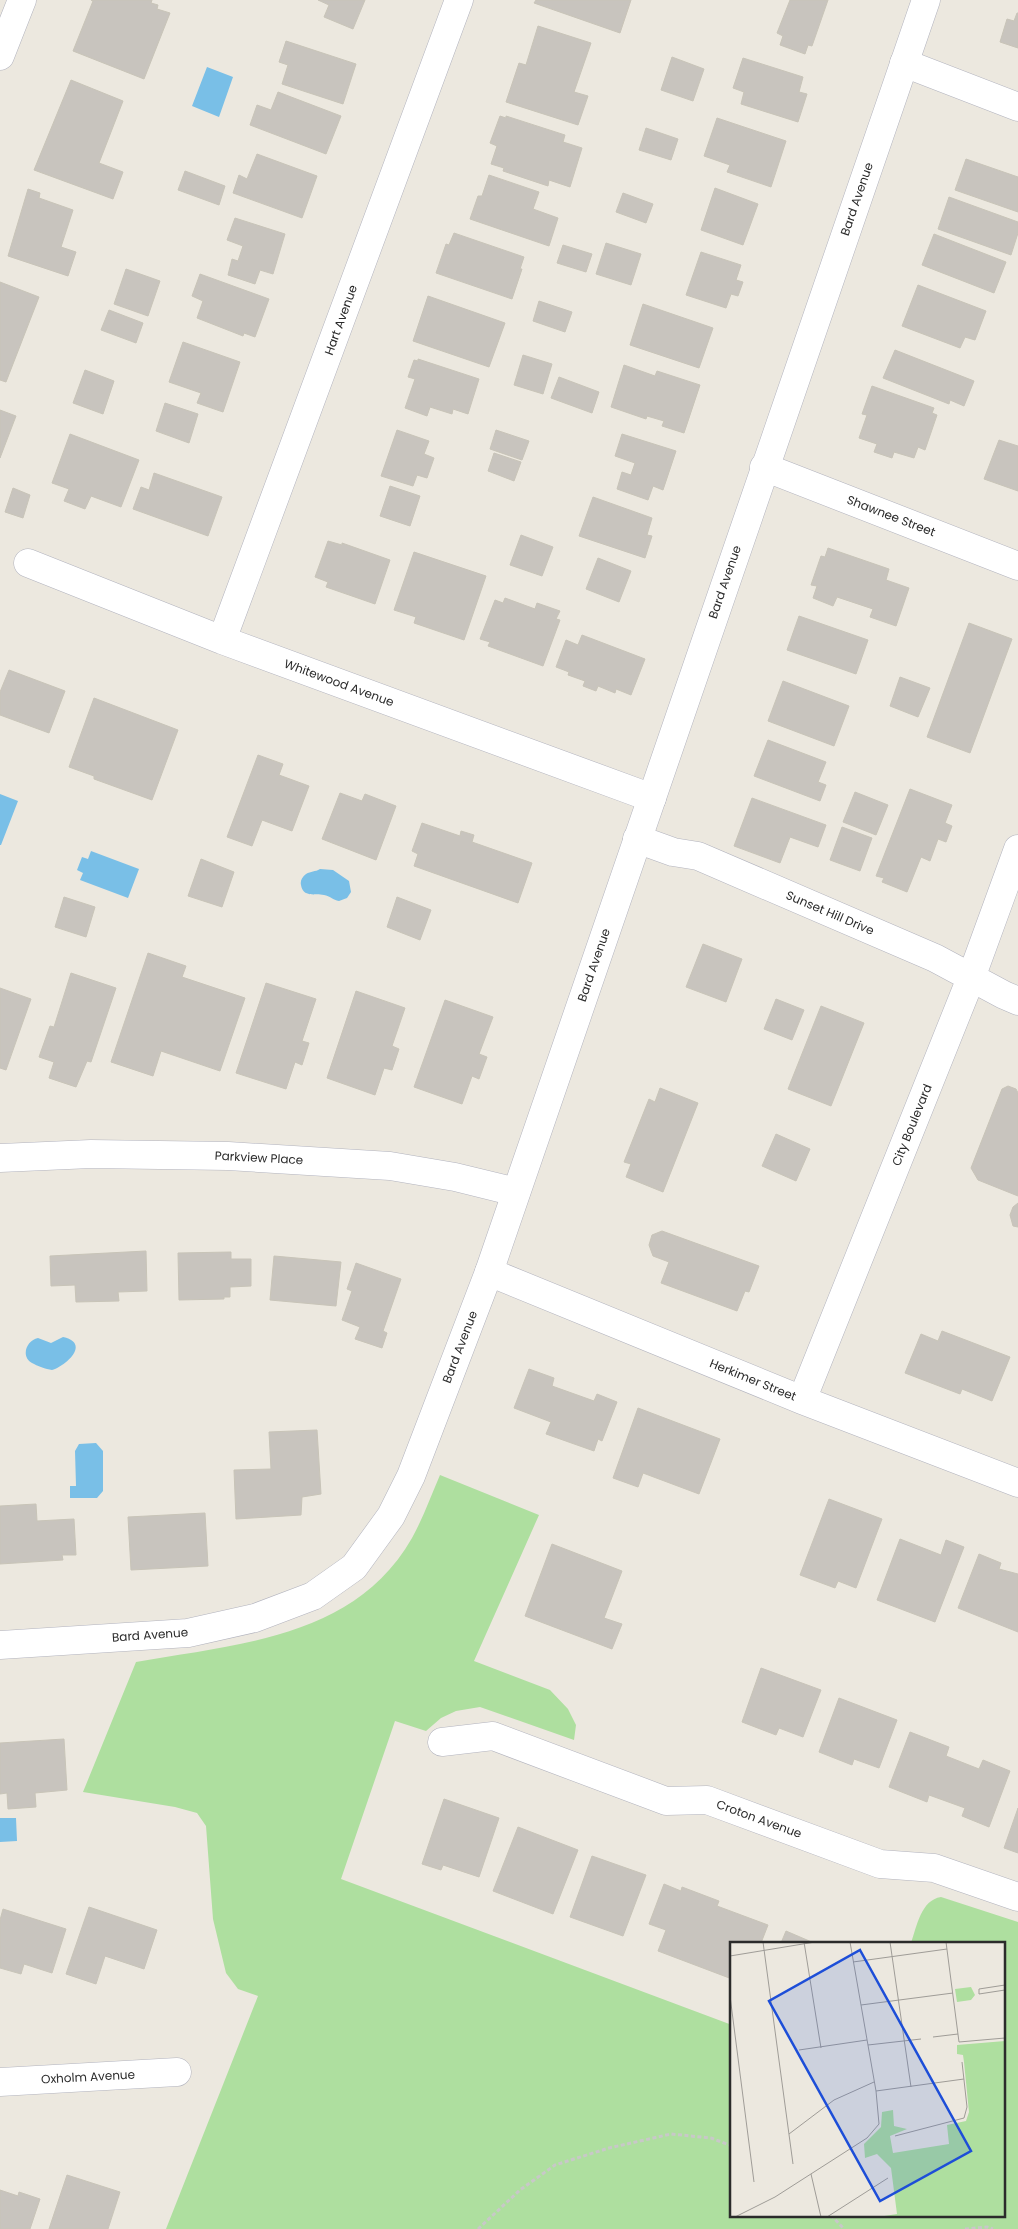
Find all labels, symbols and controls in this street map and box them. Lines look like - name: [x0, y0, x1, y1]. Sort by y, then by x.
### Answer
- street label: Bard Avenue: [836, 160, 877, 238]
- street label: Hart Avenue: [320, 282, 361, 357]
- street label: Shawnee Street: [844, 491, 938, 540]
- street label: Bard Avenue: [704, 543, 745, 621]
- street label: Whitewood Avenue: [282, 655, 396, 710]
- street label: Sunset Hill Drive: [784, 886, 877, 939]
- street label: Bard Avenue: [573, 926, 614, 1004]
- street label: City Boulevard: [887, 1081, 936, 1168]
- street label: Parkview Place: [214, 1147, 304, 1168]
- street label: Bard Avenue: [438, 1308, 481, 1385]
- street label: Herkimer Street: [707, 1354, 799, 1405]
- street label: Bard Avenue: [111, 1623, 189, 1646]
- street label: Croton Avenue: [714, 1795, 804, 1842]
- inset map: [730, 1942, 1006, 2216]
- street label: Oxholm Avenue: [41, 2066, 135, 2087]

